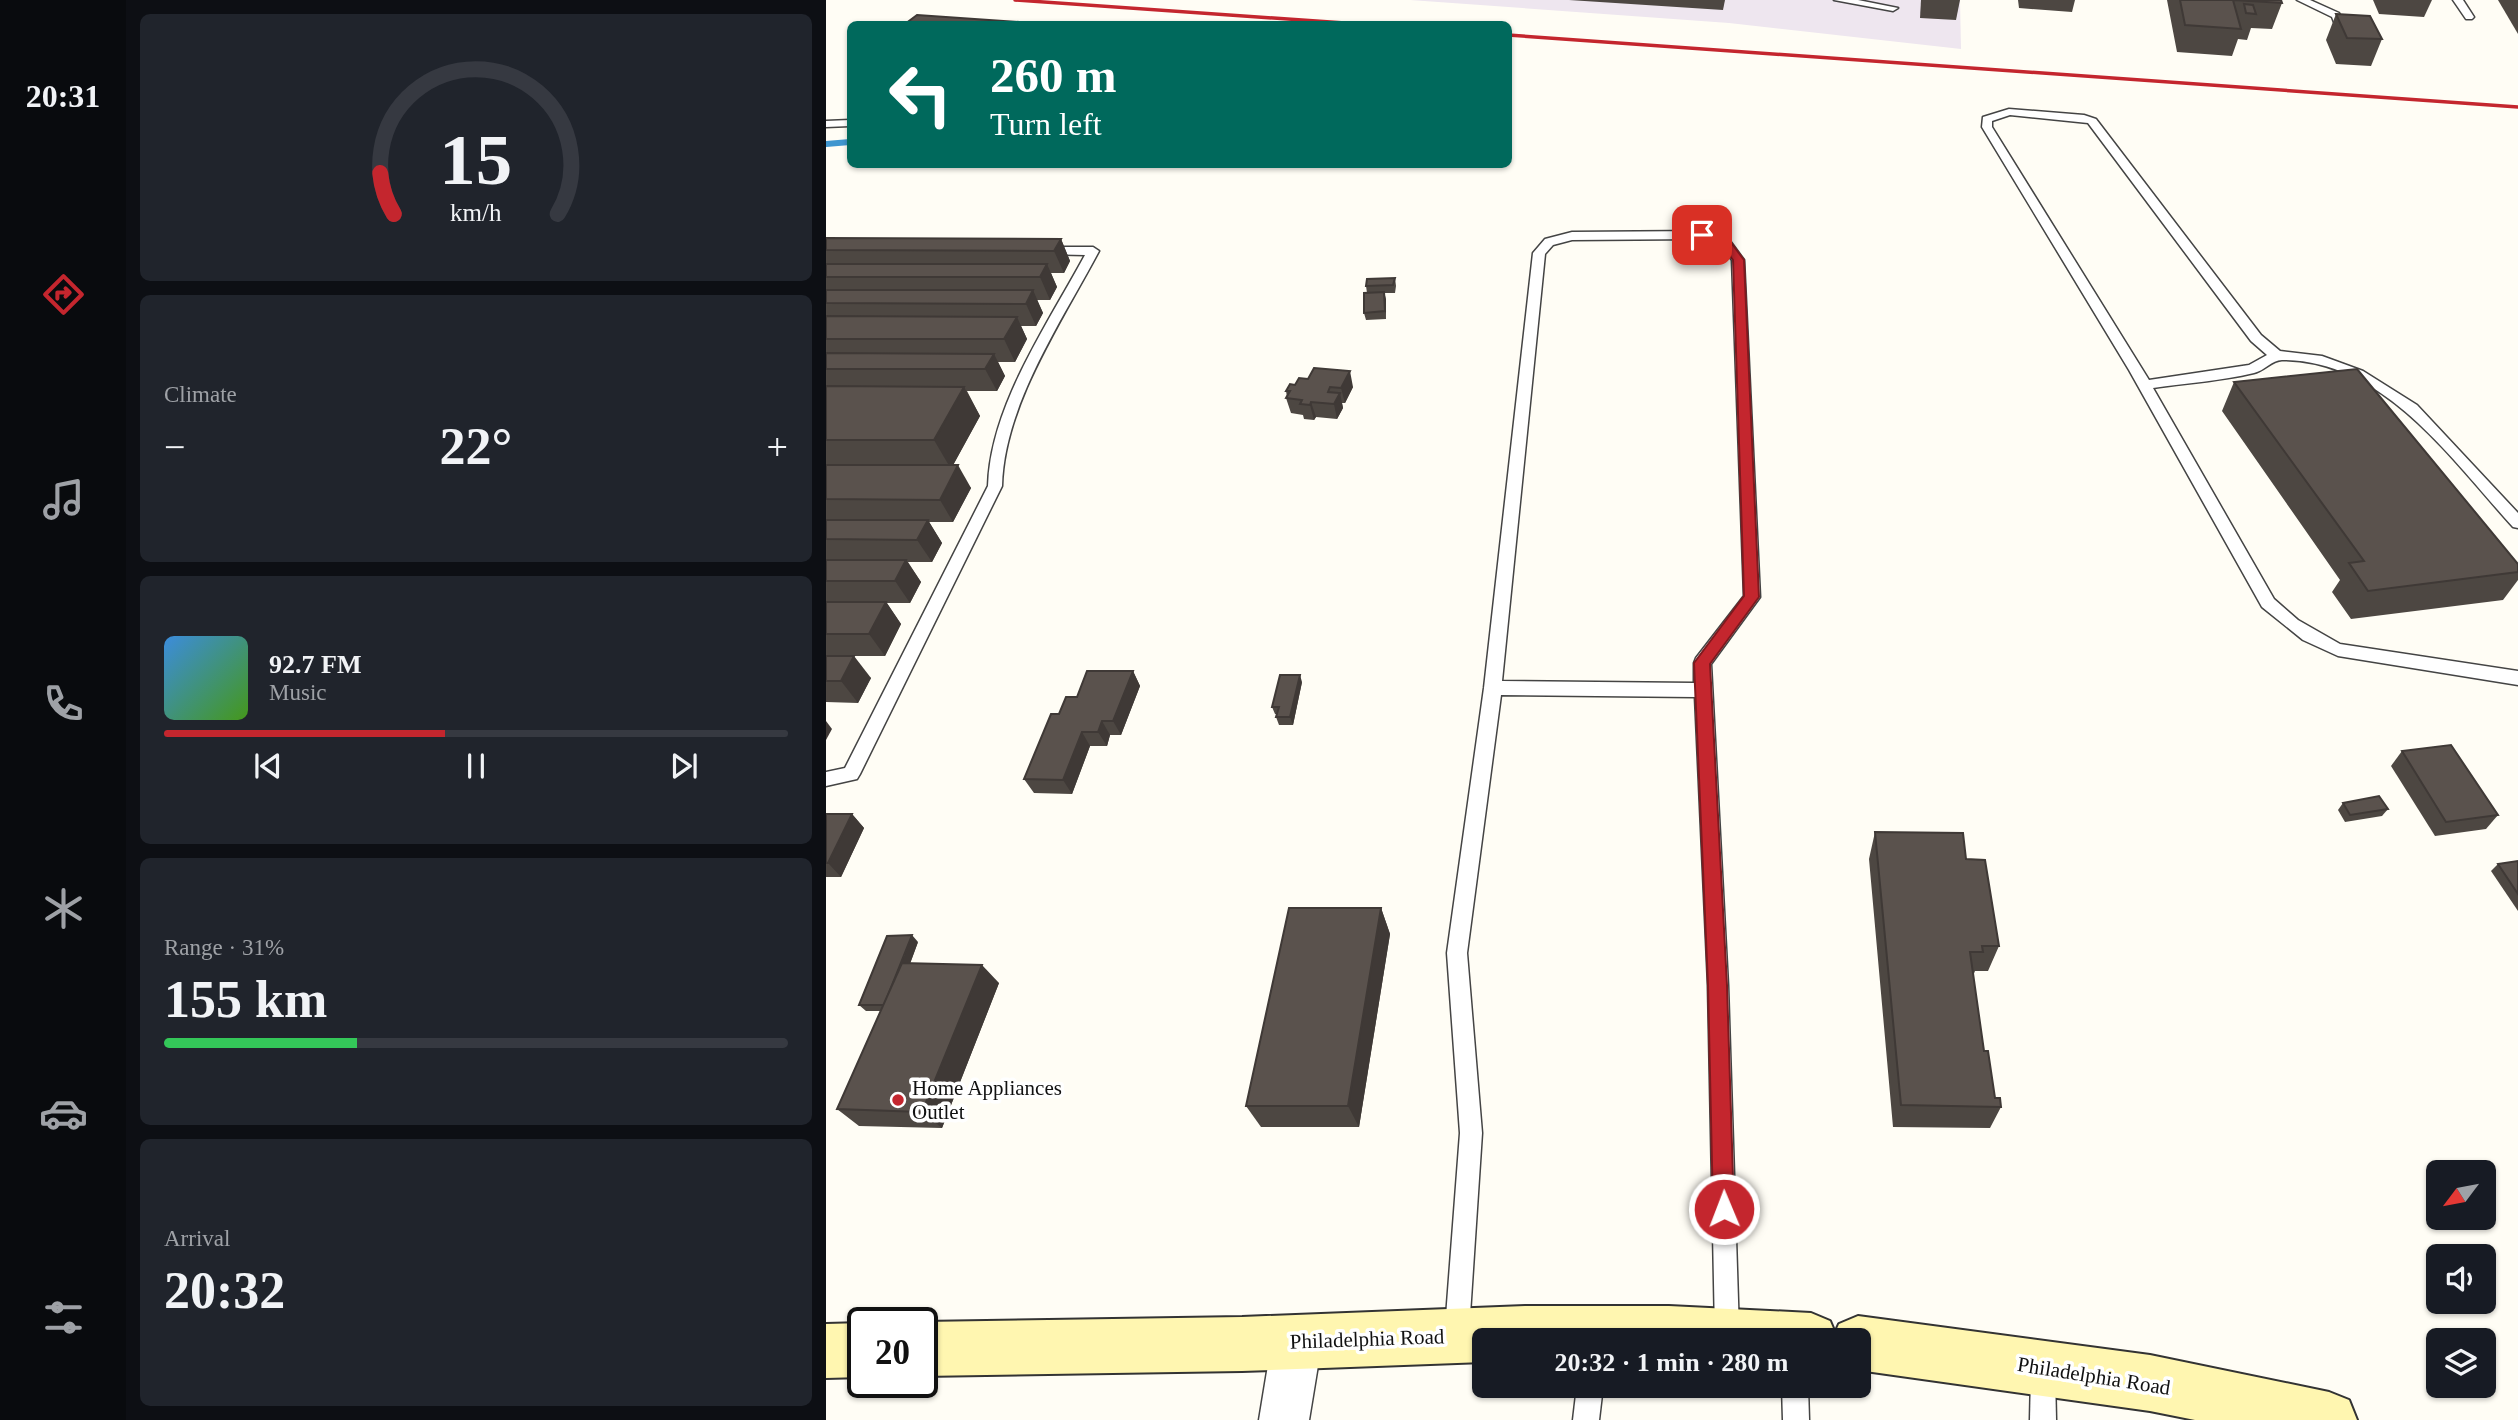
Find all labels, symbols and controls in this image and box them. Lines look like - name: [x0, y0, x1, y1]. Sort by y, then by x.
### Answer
- text: 260 m: [990, 48, 1117, 103]
- icon: left: [875, 49, 966, 140]
- text: 20:31: [26, 78, 100, 114]
- text: Turn left: [990, 106, 1102, 142]
- text: 15: [440, 119, 512, 200]
- text: km/h: [450, 198, 502, 225]
- pin: [1672, 205, 1732, 265]
- icon: arrive: [1683, 216, 1721, 254]
- icon: directions: [39, 270, 88, 319]
- text: Climate: [164, 382, 237, 407]
- text: 22°: [440, 418, 512, 475]
- text: −: [164, 426, 185, 468]
- text: +: [767, 426, 788, 468]
- icon: music: [39, 475, 88, 524]
- text: 92.7 FM: [269, 650, 361, 679]
- icon: phone: [39, 679, 88, 728]
- text: Music: [269, 680, 327, 705]
- icon: previous: [249, 747, 287, 785]
- icon: pause: [457, 747, 495, 785]
- icon: next: [665, 747, 703, 785]
- icon: climate: [39, 884, 88, 933]
- text: Range · 31%: [164, 935, 284, 960]
- text: 155 km: [164, 971, 327, 1028]
- place label: Home Appliances Outlet: [912, 1076, 1062, 1124]
- icon: car: [39, 1089, 88, 1138]
- marker: Home Appliances Outlet: [890, 1092, 906, 1108]
- north arrow: [2426, 1160, 2496, 1230]
- map controls: [2426, 1160, 2496, 1398]
- position arrow: [1687, 1172, 1761, 1246]
- text: Arrival: [164, 1226, 230, 1251]
- button: sound: [2426, 1244, 2496, 1314]
- text: 20:32: [164, 1262, 285, 1319]
- icon: filters: [39, 1293, 88, 1342]
- speed limit sign: 20: [847, 1307, 938, 1398]
- street label: Philadelphia Road: [1289, 1324, 1445, 1354]
- button: layers: [2426, 1328, 2496, 1398]
- text: 20:32 · 1 min · 280 m: [1555, 1348, 1789, 1377]
- street label: Philadelphia Road: [2016, 1352, 2173, 1400]

